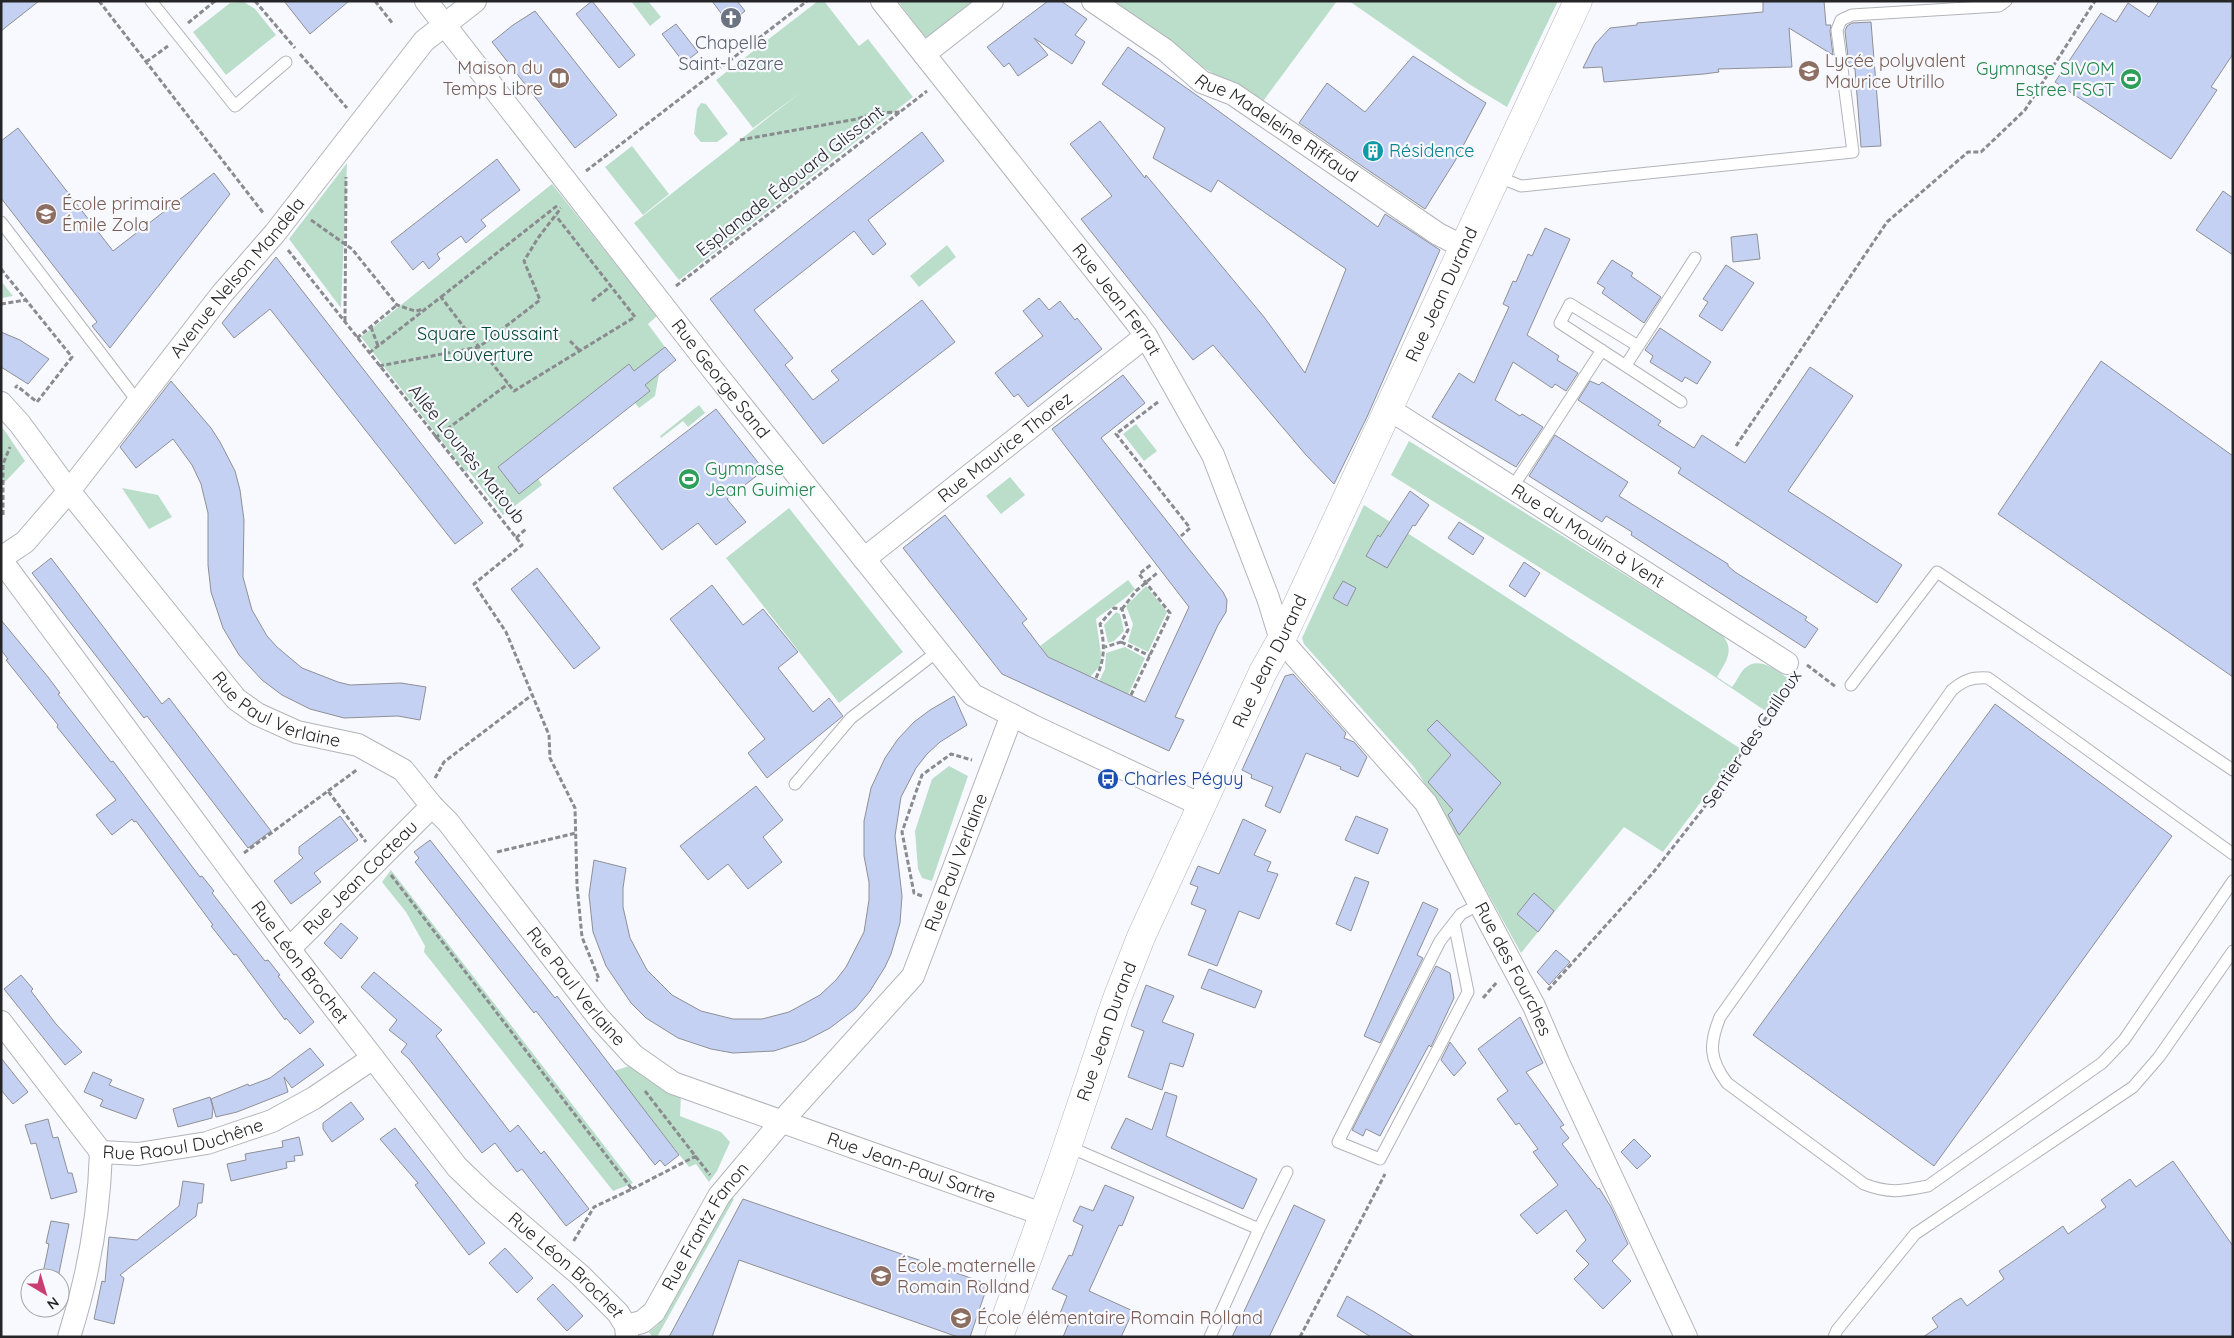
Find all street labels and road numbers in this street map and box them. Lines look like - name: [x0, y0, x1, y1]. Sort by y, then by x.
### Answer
- street label: Rue Madeleine Riffaud: [1190, 69, 1363, 187]
- street label: Esplanade Édouard Glissant: [691, 100, 888, 261]
- street label: Avenue Nelson Mandela: [165, 192, 309, 362]
- street label: Rue Jean Durand: [1400, 223, 1482, 365]
- street label: Rue Jean Ferrat: [1067, 239, 1167, 360]
- street label: Rue George Sand: [667, 314, 775, 443]
- street label: Allée Lounès Matoub: [404, 379, 531, 528]
- street label: Rue Maurice Thorez: [933, 387, 1077, 507]
- street label: Rue du Moulin à Vent: [1507, 478, 1669, 593]
- street label: Rue Jean Durand: [1227, 590, 1312, 731]
- street label: Sentier des Cailloux: [1697, 665, 1806, 812]
- street label: Rue Paul Verlaine: [207, 666, 343, 752]
- street label: Rue Paul Verlaine: [919, 790, 992, 935]
- street label: Rue Jean Cocteau: [298, 815, 422, 940]
- street label: Rue Léon Brochet: [246, 896, 354, 1028]
- street label: Rue des Fourches: [1470, 898, 1557, 1039]
- street label: Rue Paul Verlaine: [522, 922, 631, 1051]
- street label: Rue Jean Durand: [1071, 958, 1141, 1104]
- street label: Rue Raoul Duchêne: [102, 1113, 266, 1165]
- street label: Rue Jean-Paul Sartre: [824, 1127, 999, 1208]
- street label: Rue Frantz Fanon: [656, 1157, 754, 1295]
- street label: Rue Léon Brochet: [504, 1207, 630, 1322]

